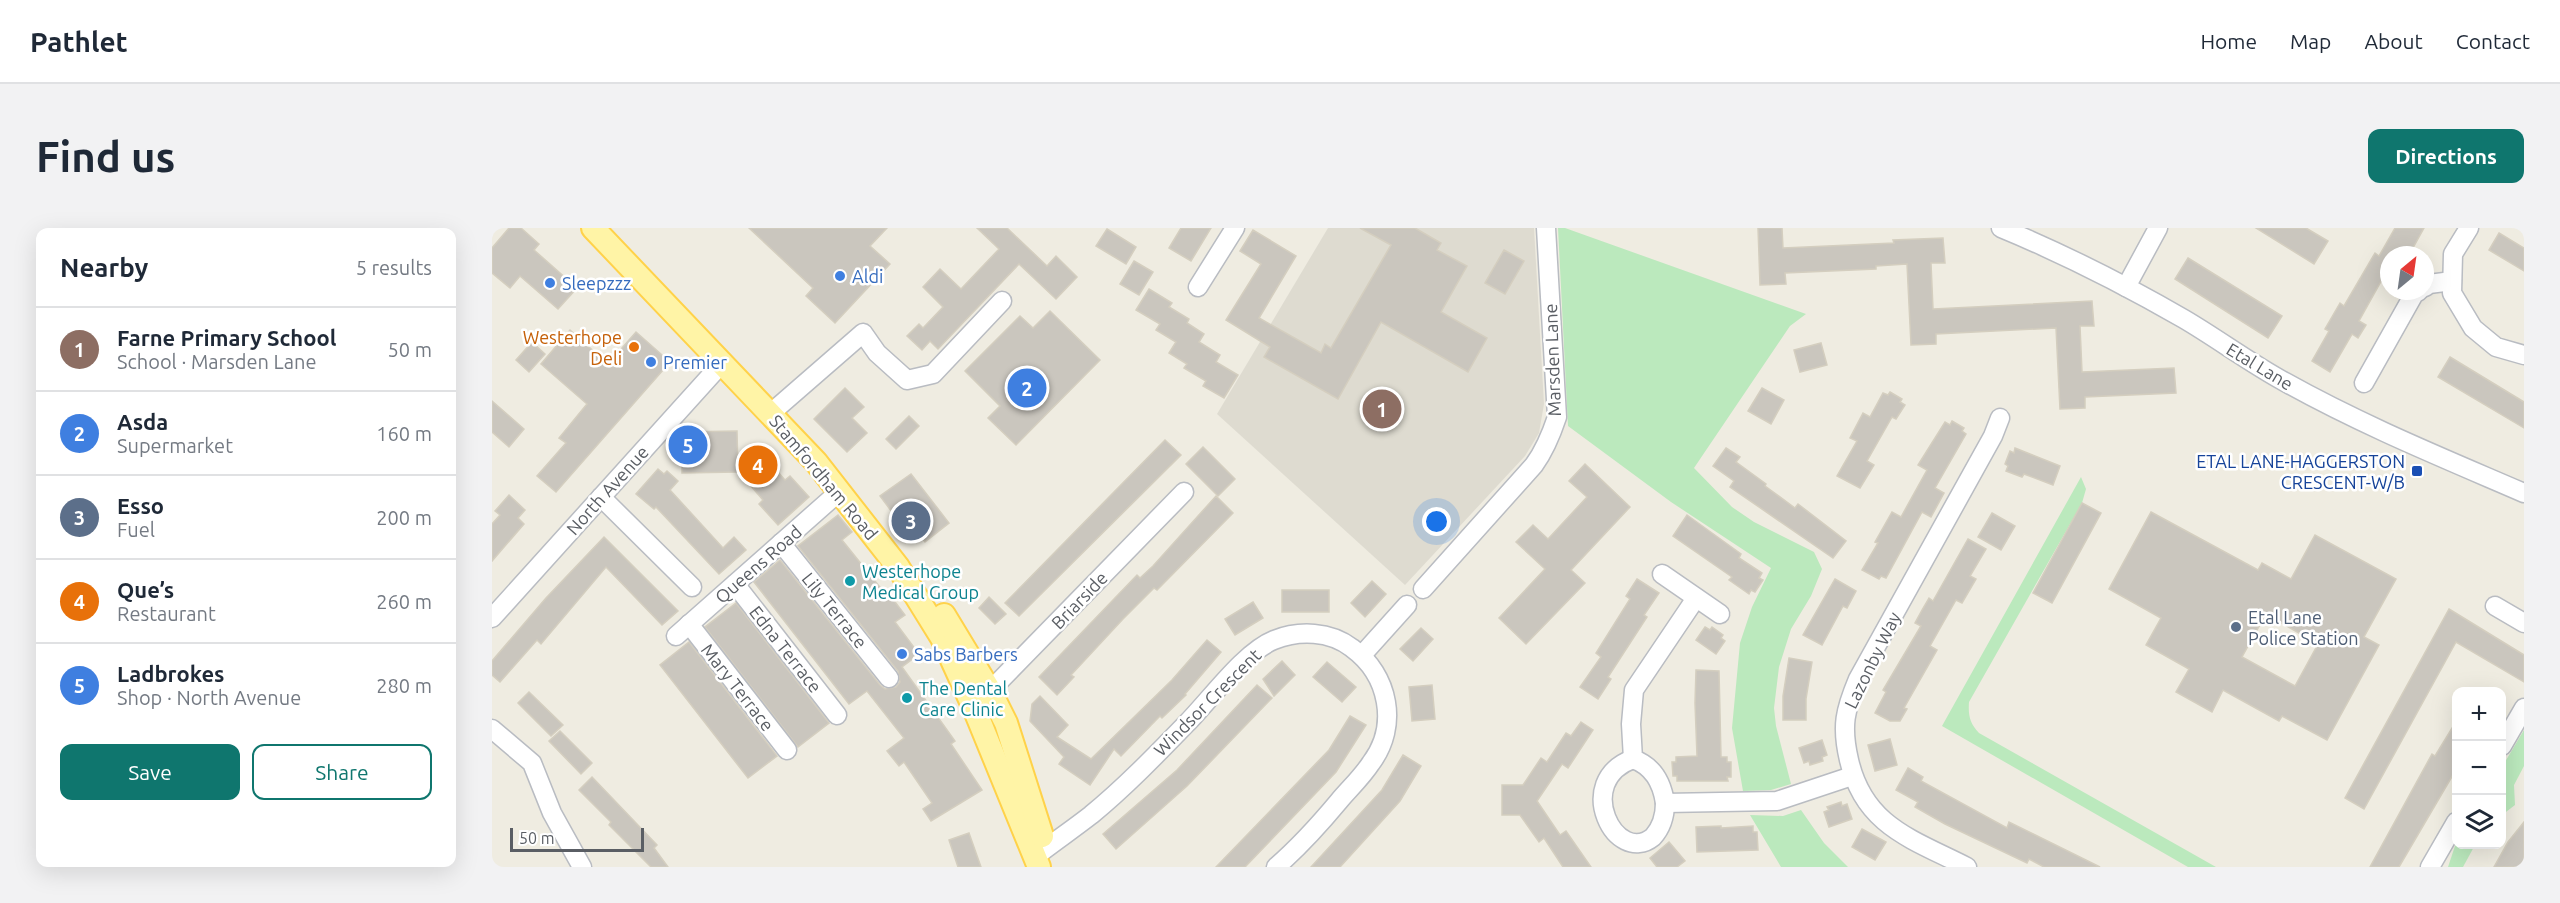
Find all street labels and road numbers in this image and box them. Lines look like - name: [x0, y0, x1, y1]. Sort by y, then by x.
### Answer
- street label: Marsden Lane: [1540, 303, 1564, 417]
- street label: Etal Lane: [2223, 338, 2297, 394]
- street label: Stamfordham Road: [766, 411, 882, 543]
- street label: North Avenue: [562, 442, 652, 538]
- street label: Queens Road: [711, 521, 806, 608]
- street label: Briarside: [1047, 567, 1111, 633]
- street label: Lily Terrace: [799, 568, 871, 652]
- street label: Edna Terrace: [746, 602, 826, 696]
- street label: Lazonby Way: [1840, 608, 1904, 712]
- street label: Mary Terrace: [698, 639, 778, 735]
- street label: Windsor Crescent: [1149, 644, 1265, 760]

